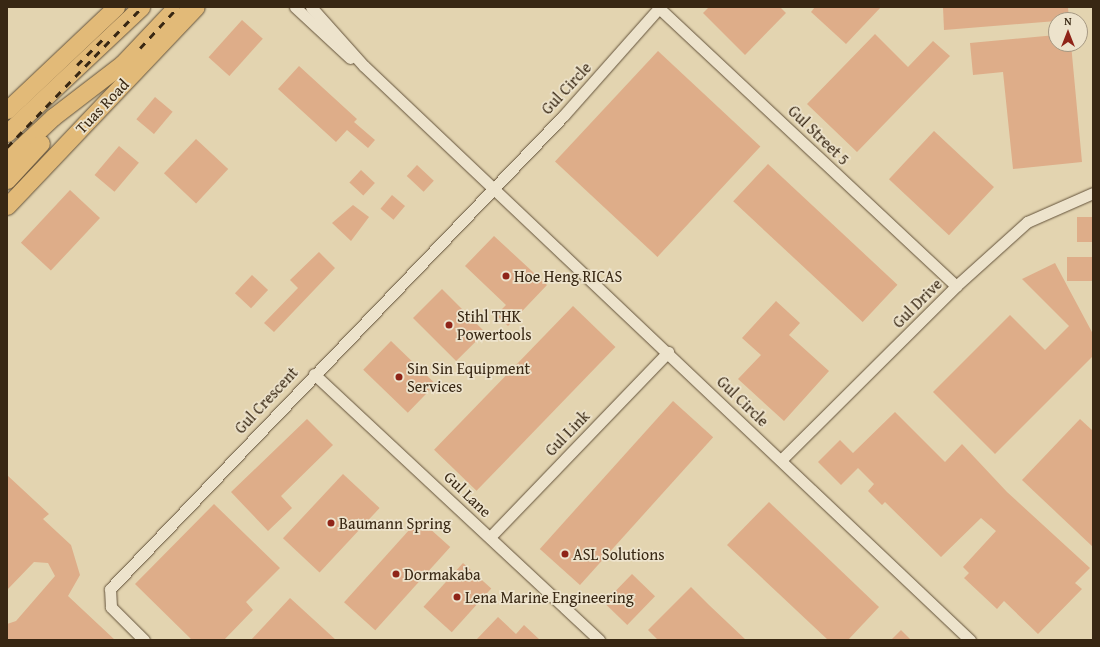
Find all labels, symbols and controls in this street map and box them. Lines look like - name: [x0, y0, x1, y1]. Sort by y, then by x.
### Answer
- north arrow: [1048, 12, 1088, 52]
- text: N: [1064, 13, 1072, 29]
- street label: Gul Circle: [537, 58, 595, 118]
- street label: Tuas Road: [71, 75, 133, 137]
- street label: Gul Street 5: [784, 101, 854, 169]
- place label: Hoe Heng RICAS: [514, 266, 622, 286]
- marker: Hoe Heng RICAS: [501, 271, 511, 281]
- street label: Gul Drive: [888, 274, 946, 332]
- place label: Stihl THK Powertools: [457, 306, 531, 344]
- marker: Stihl THK Powertools: [444, 320, 454, 330]
- place label: Sin Sin Equipment Services: [407, 358, 530, 396]
- street label: Gul Crescent: [230, 363, 302, 437]
- marker: Sin Sin Equipment Services: [394, 372, 404, 382]
- street label: Gul Circle: [713, 372, 773, 430]
- street label: Gul Link: [541, 406, 593, 460]
- street label: Gul Lane: [440, 467, 496, 521]
- place label: Baumann Spring: [339, 513, 451, 533]
- marker: Baumann Spring: [326, 518, 336, 528]
- place label: ASL Solutions: [573, 544, 665, 564]
- marker: ASL Solutions: [560, 549, 570, 559]
- place label: Dormakaba: [404, 564, 481, 584]
- marker: Dormakaba: [391, 569, 401, 579]
- place label: Lena Marine Engineering: [465, 587, 634, 607]
- marker: Lena Marine Engineering: [452, 592, 462, 602]

